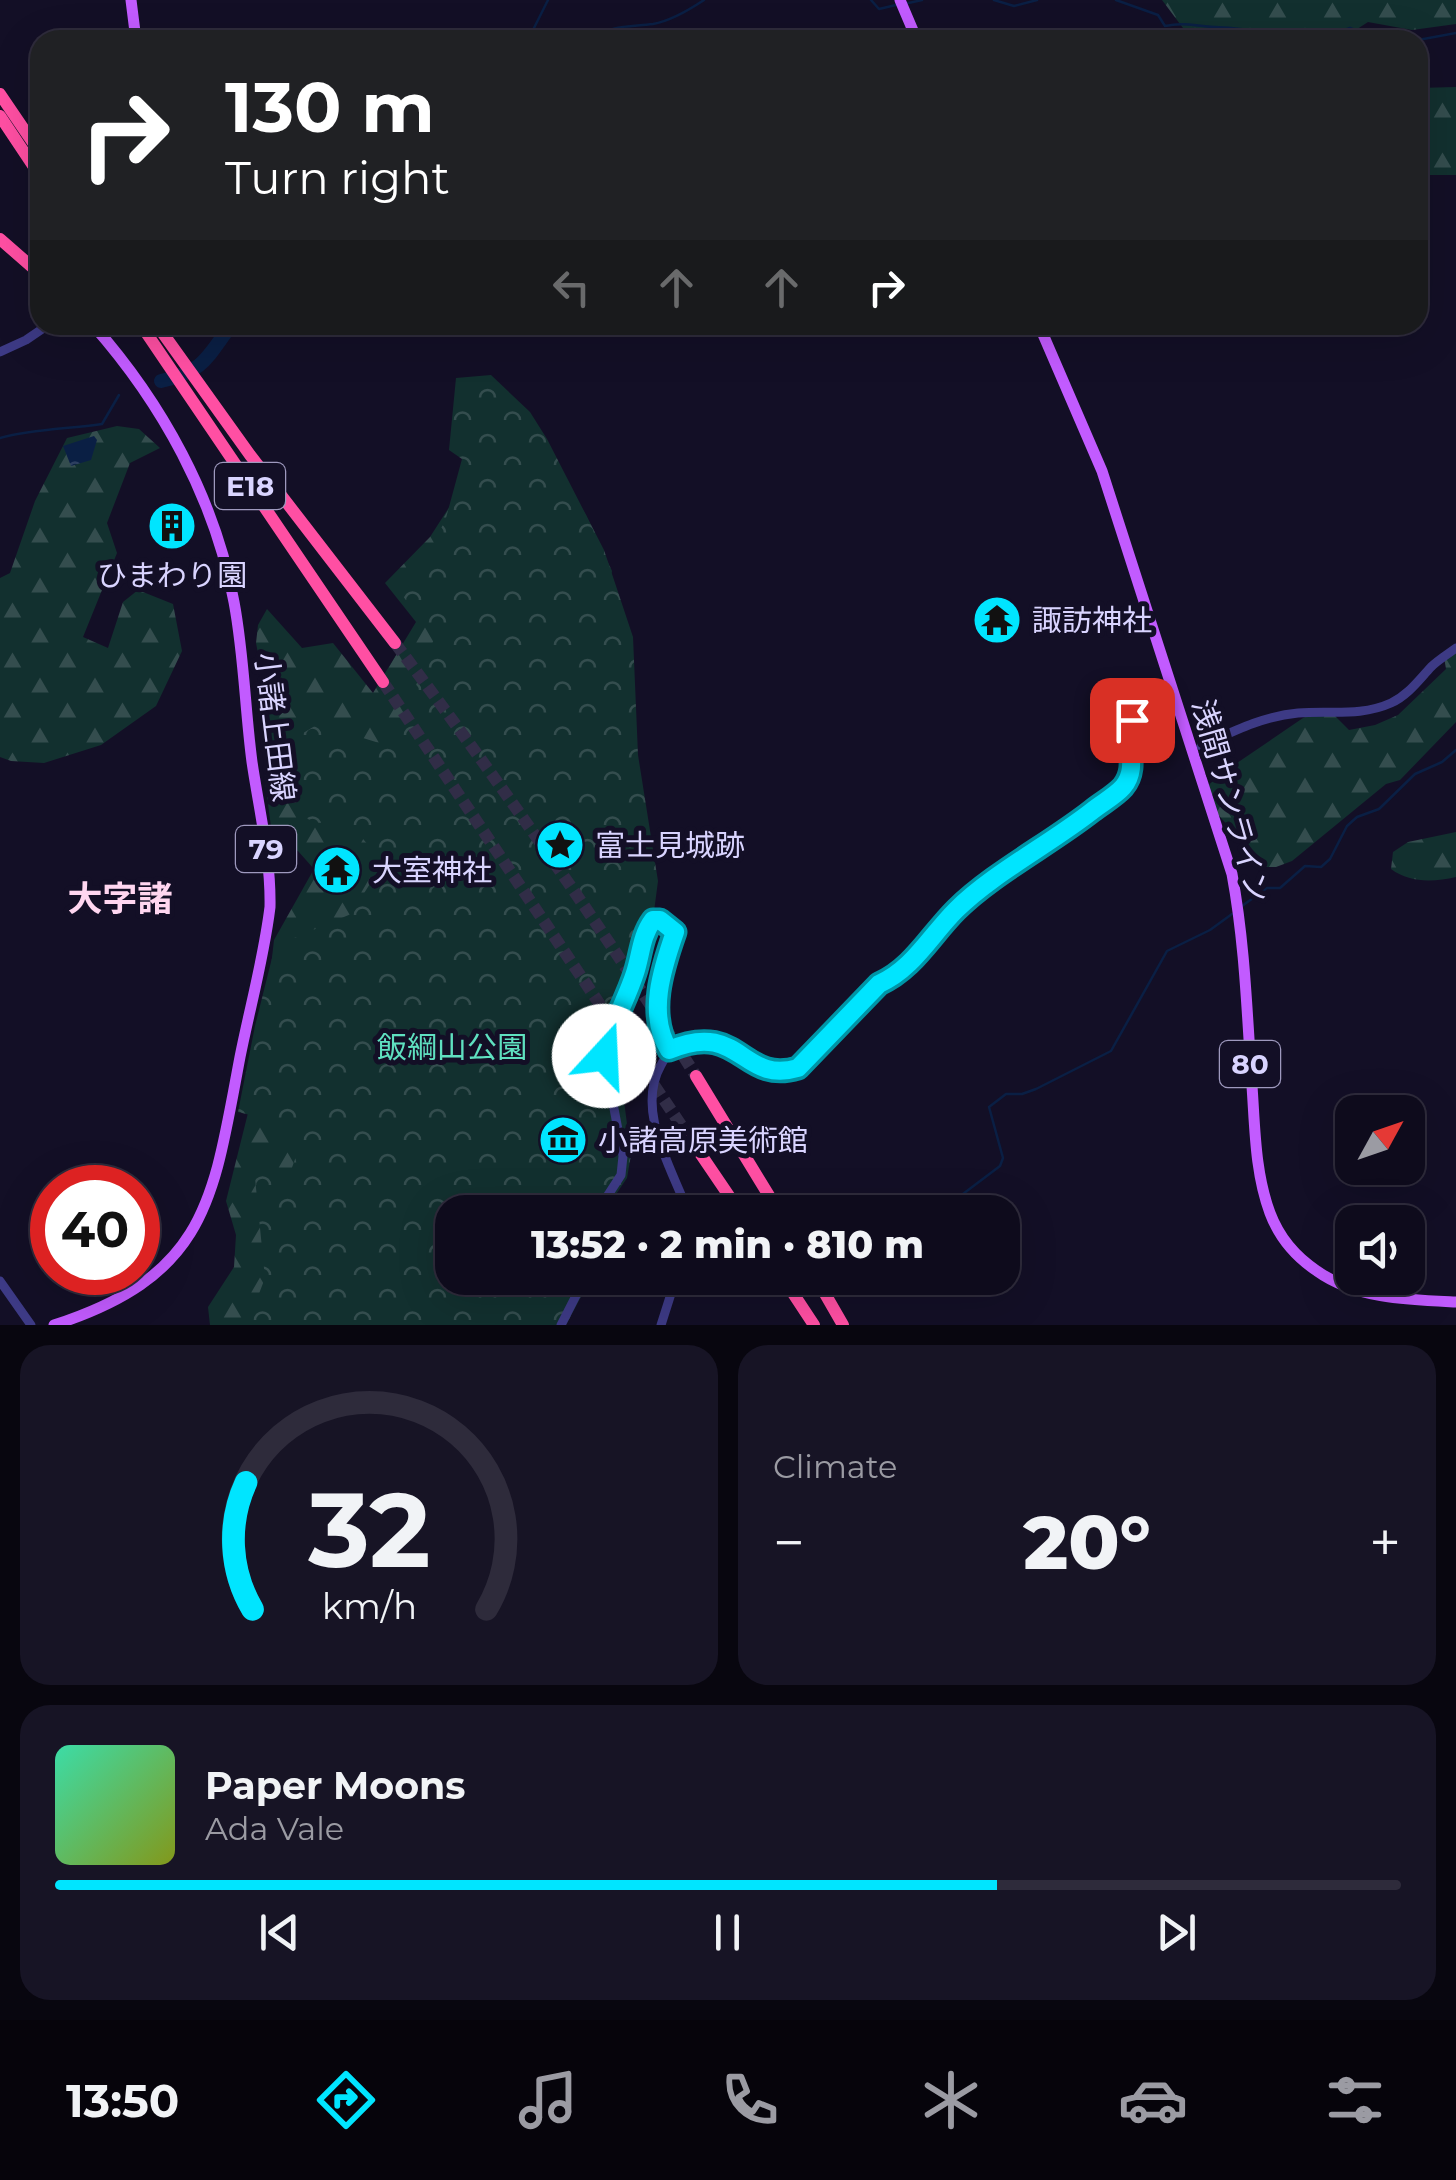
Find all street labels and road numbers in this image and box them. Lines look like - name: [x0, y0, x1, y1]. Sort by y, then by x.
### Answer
- road number: E18: [215, 463, 285, 509]
- street label: 小諸上田線: [247, 650, 303, 804]
- street label: 浅間サンライン: [1184, 695, 1278, 907]
- road number: 79: [236, 826, 296, 872]
- road number: 80: [1220, 1041, 1280, 1087]

